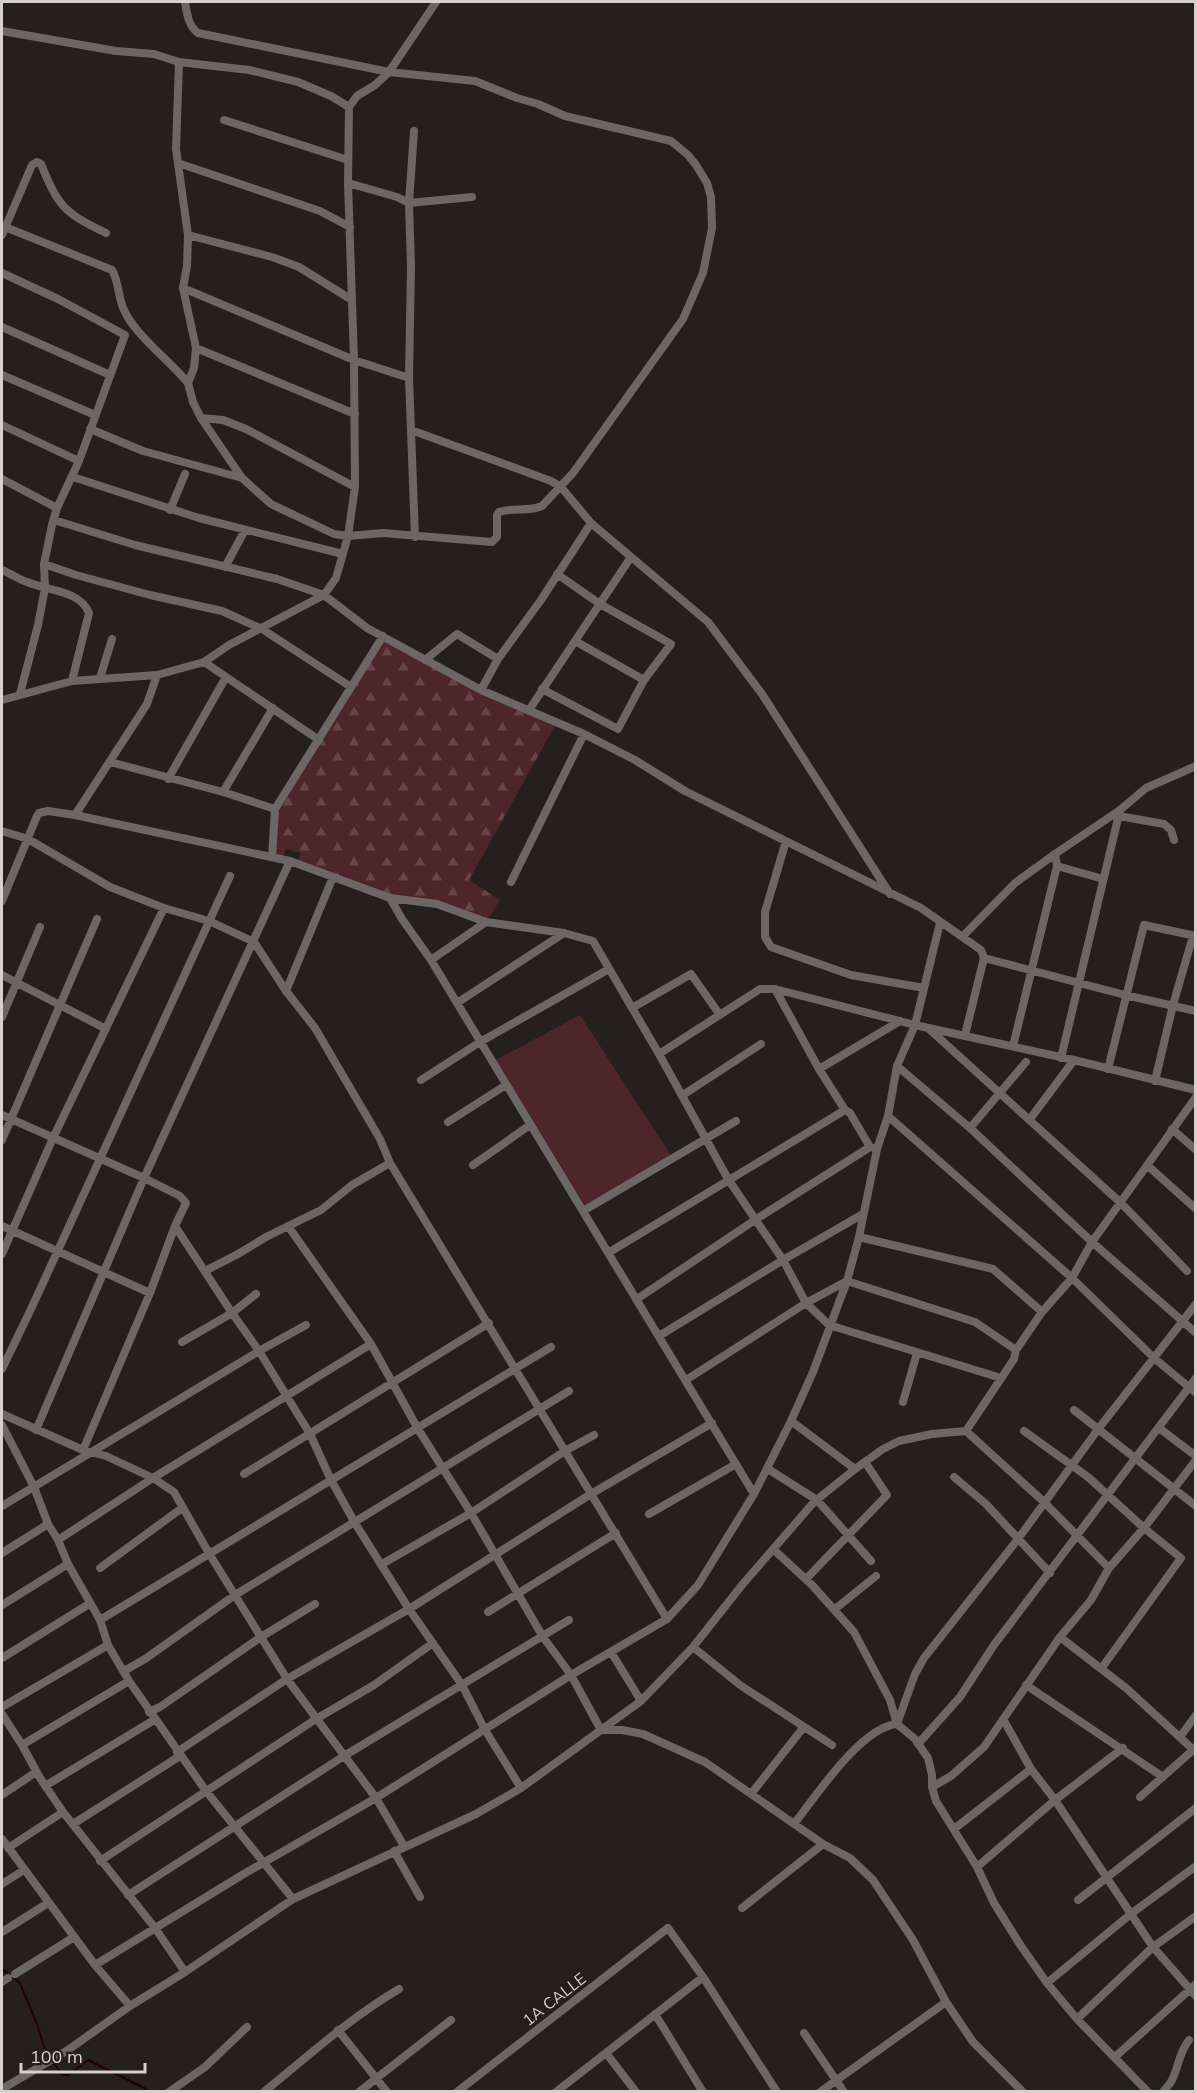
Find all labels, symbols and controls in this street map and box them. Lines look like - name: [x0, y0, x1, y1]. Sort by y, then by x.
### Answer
- street label: 1A CALLE: [518, 1968, 590, 2030]
- scale bar: [21, 2036, 146, 2074]
- text: 100 m: [30, 2045, 83, 2068]

